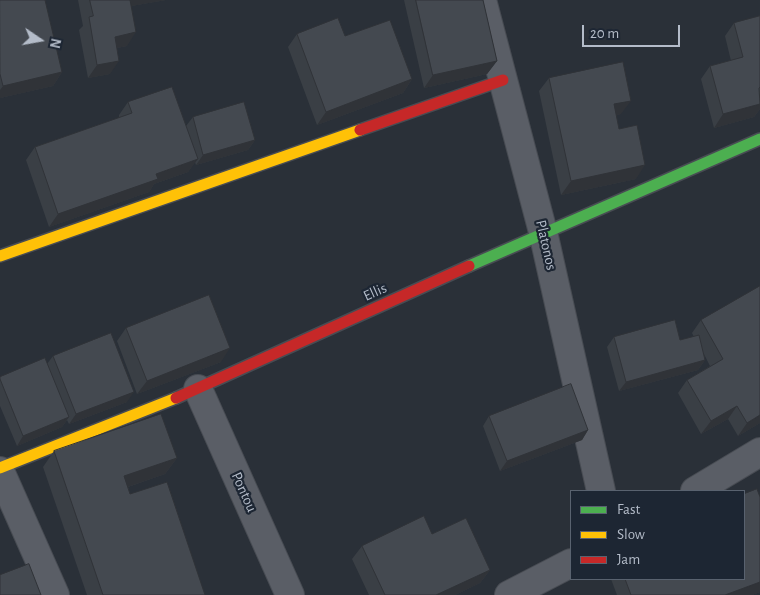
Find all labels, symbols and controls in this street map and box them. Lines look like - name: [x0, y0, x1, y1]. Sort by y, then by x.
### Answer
- north arrow: [15, 15, 65, 65]
- scale bar: [585, 15, 682, 47]
- text: 20 m: [590, 26, 619, 41]
- text: N: [47, 37, 63, 49]
- street label: Platonos: [532, 218, 560, 272]
- street label: Ellis: [360, 279, 390, 305]
- street label: Pontou: [227, 469, 261, 515]
- legend: [570, 490, 745, 580]
- text: Fast: [617, 502, 640, 517]
- text: Slow: [617, 527, 645, 542]
- text: Jam: [617, 552, 640, 567]

